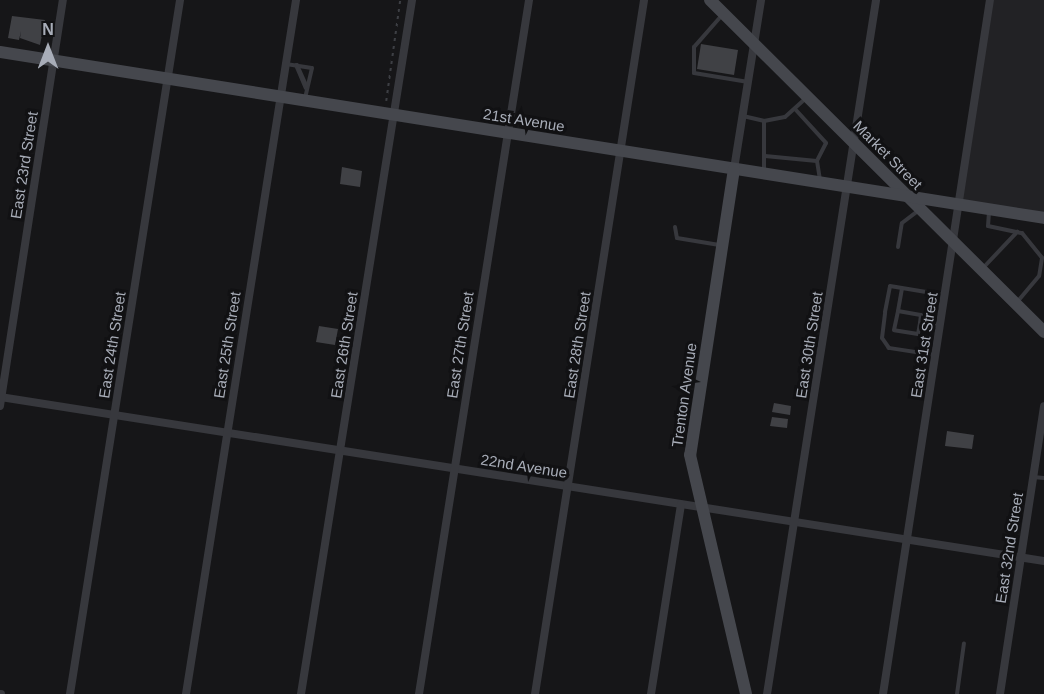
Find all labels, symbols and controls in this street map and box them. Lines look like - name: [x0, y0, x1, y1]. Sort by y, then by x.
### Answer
- north arrow: [18, 18, 78, 78]
- text: N: [42, 21, 54, 38]
- street label: 21st Avenue: [482, 105, 566, 135]
- street label: East 23rd Street: [7, 110, 41, 220]
- street label: Market Street: [850, 117, 926, 193]
- street label: East 24th Street: [95, 290, 129, 400]
- street label: East 25th Street: [210, 290, 244, 400]
- street label: East 26th Street: [327, 290, 361, 400]
- street label: East 27th Street: [443, 290, 477, 400]
- street label: East 28th Street: [560, 290, 594, 400]
- street label: East 30th Street: [792, 290, 826, 400]
- street label: East 31st Street: [907, 291, 941, 399]
- street label: Trenton Avenue: [668, 341, 700, 449]
- street label: 22nd Avenue: [479, 450, 569, 482]
- street label: East 32nd Street: [991, 491, 1027, 605]

